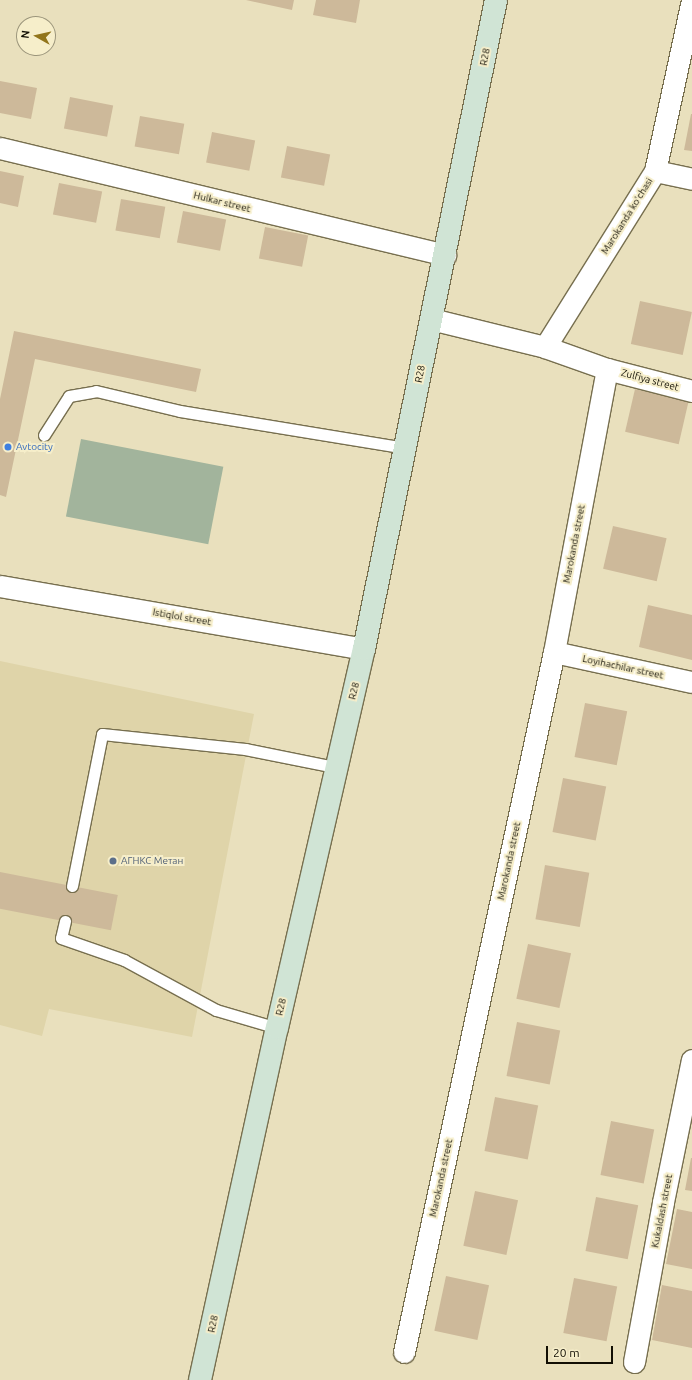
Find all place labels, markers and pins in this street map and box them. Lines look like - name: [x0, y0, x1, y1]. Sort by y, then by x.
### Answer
- place label: Avtocity: [16, 441, 53, 453]
- marker: Avtocity: [3, 442, 13, 452]
- place label: АГНКС Метан: [121, 855, 183, 867]
- marker: АГНКС Метан: [108, 856, 118, 866]

